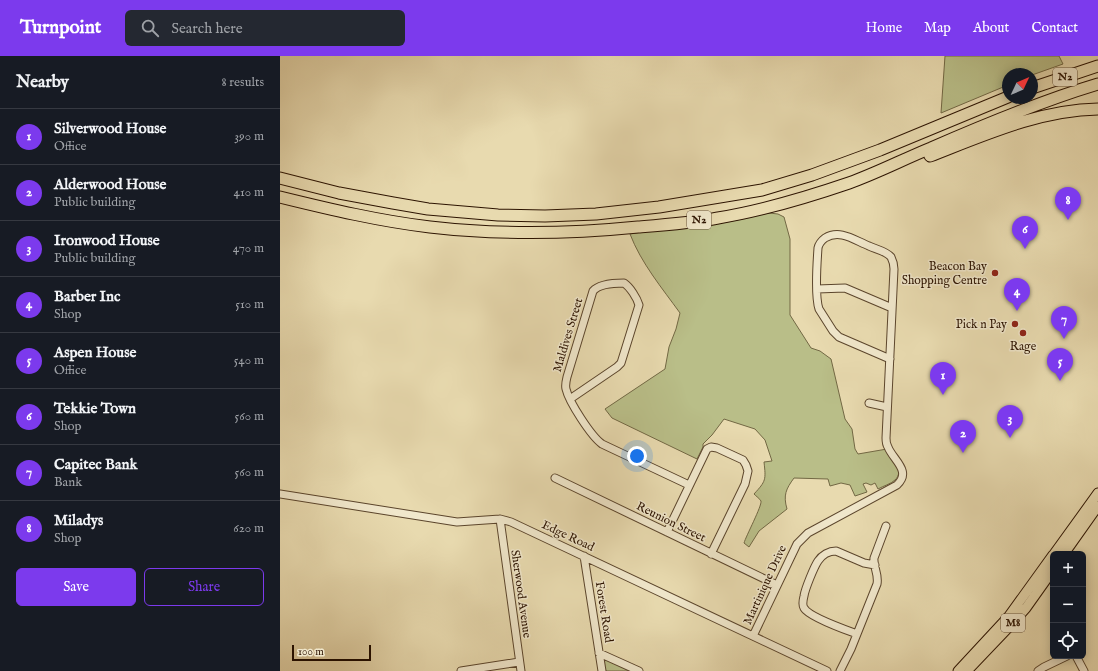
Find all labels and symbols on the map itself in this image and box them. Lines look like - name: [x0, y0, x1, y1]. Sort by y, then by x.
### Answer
- north arrow: [1002, 68, 1038, 104]
- road number: N2: [1053, 68, 1077, 86]
- pin: 8: [1055, 187, 1081, 220]
- road number: N2: [687, 211, 711, 229]
- pin: 6: [1012, 216, 1038, 249]
- place label: Beacon Bay Shopping Centre: [902, 259, 987, 289]
- marker: Beacon Bay Shopping Centre: [990, 268, 1000, 278]
- pin: 4: [1004, 278, 1030, 311]
- street label: Maldives Street: [550, 296, 586, 374]
- pin: 7: [1051, 306, 1077, 339]
- place label: Pick n Pay: [956, 317, 1007, 332]
- marker: Pick n Pay: [1010, 319, 1020, 329]
- marker: Rage: [1018, 328, 1028, 338]
- place label: Rage: [1010, 339, 1037, 354]
- pin: 5: [1047, 348, 1073, 381]
- pin: 1: [930, 362, 956, 395]
- pin: 3: [997, 405, 1023, 438]
- pin: 2: [950, 420, 976, 453]
- your location: [627, 446, 647, 466]
- street label: Reunion Street: [634, 499, 708, 545]
- street label: Edge Road: [539, 517, 597, 555]
- street label: Martinique Drive: [740, 542, 791, 628]
- street label: Sherwood Avenue: [507, 549, 535, 640]
- street label: Forest Road: [592, 580, 616, 644]
- road number: M8: [1001, 614, 1025, 632]
- scale bar: [292, 643, 371, 662]

